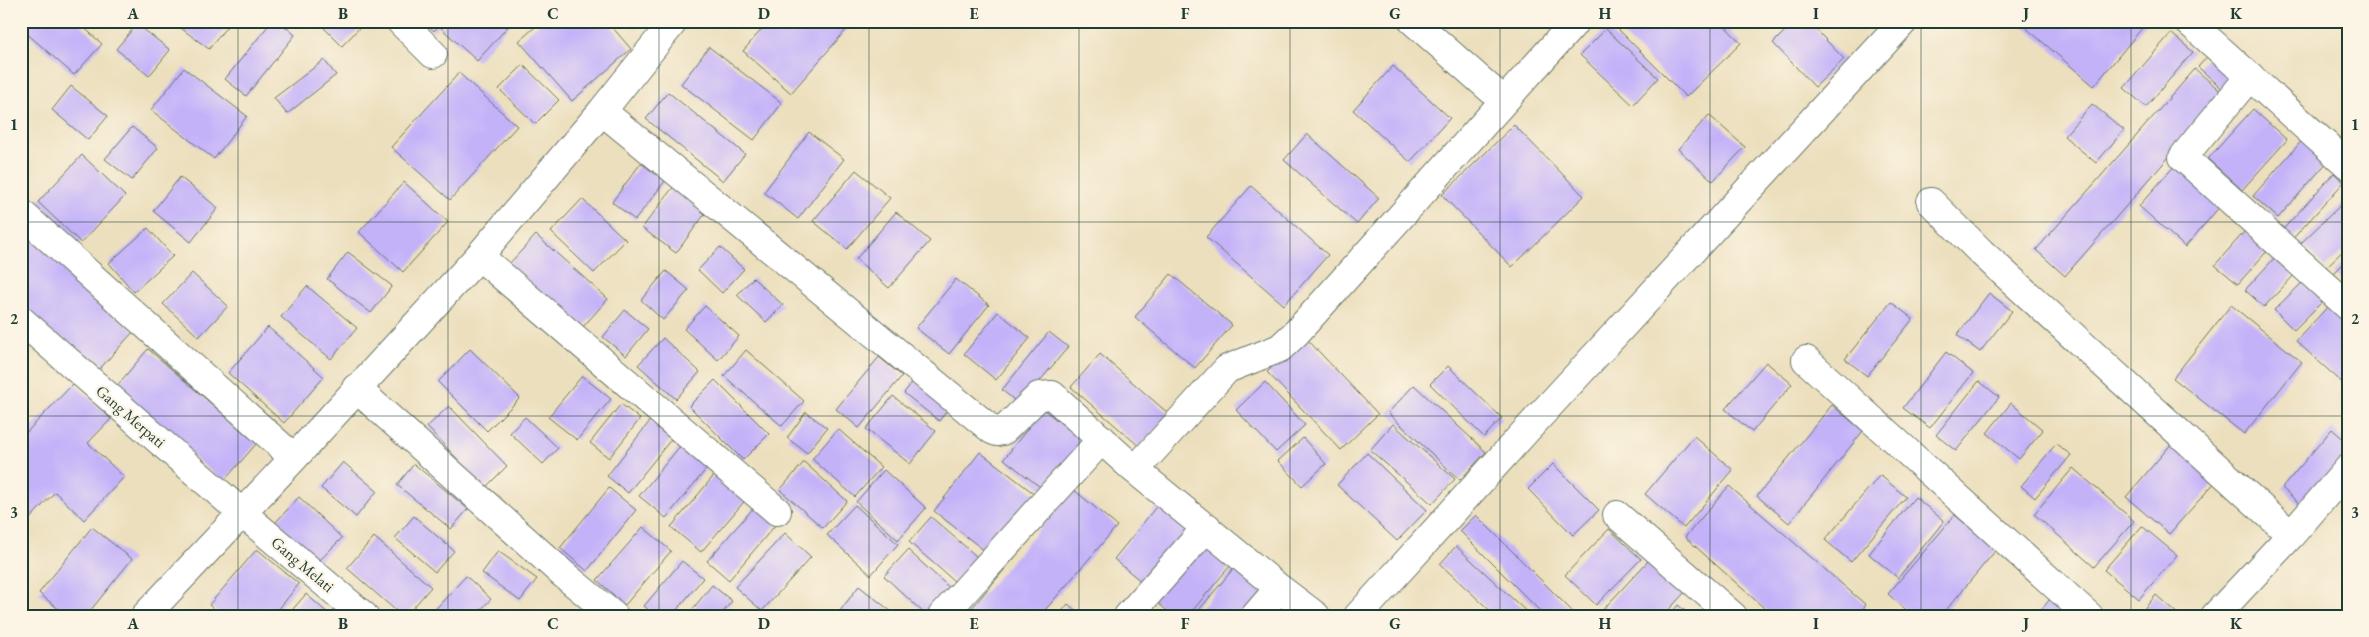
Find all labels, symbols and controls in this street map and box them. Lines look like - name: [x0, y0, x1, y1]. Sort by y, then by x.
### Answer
- text: A: [126, 3, 139, 24]
- text: B: [338, 3, 348, 24]
- text: C: [547, 3, 559, 24]
- text: D: [758, 3, 770, 24]
- text: E: [969, 3, 979, 24]
- text: F: [1181, 3, 1190, 24]
- text: G: [1389, 3, 1401, 24]
- text: H: [1599, 3, 1612, 24]
- text: I: [1813, 3, 1819, 24]
- text: J: [2021, 3, 2029, 24]
- text: K: [2230, 3, 2243, 24]
- text: 1: [10, 114, 18, 135]
- text: 1: [2351, 114, 2359, 135]
- text: 2: [10, 308, 19, 329]
- text: 2: [2351, 308, 2360, 329]
- street label: Gang Merpati: [91, 380, 170, 452]
- text: 3: [10, 502, 18, 523]
- text: 3: [2351, 502, 2359, 523]
- street label: Gang Melati: [267, 532, 339, 597]
- text: A: [126, 613, 139, 634]
- text: B: [338, 613, 348, 634]
- text: C: [547, 613, 559, 634]
- text: D: [758, 613, 770, 634]
- text: E: [969, 613, 979, 634]
- text: F: [1181, 613, 1190, 634]
- text: G: [1389, 613, 1401, 634]
- text: H: [1599, 613, 1612, 634]
- text: I: [1813, 613, 1819, 634]
- text: J: [2021, 613, 2029, 634]
- text: K: [2230, 613, 2243, 634]

